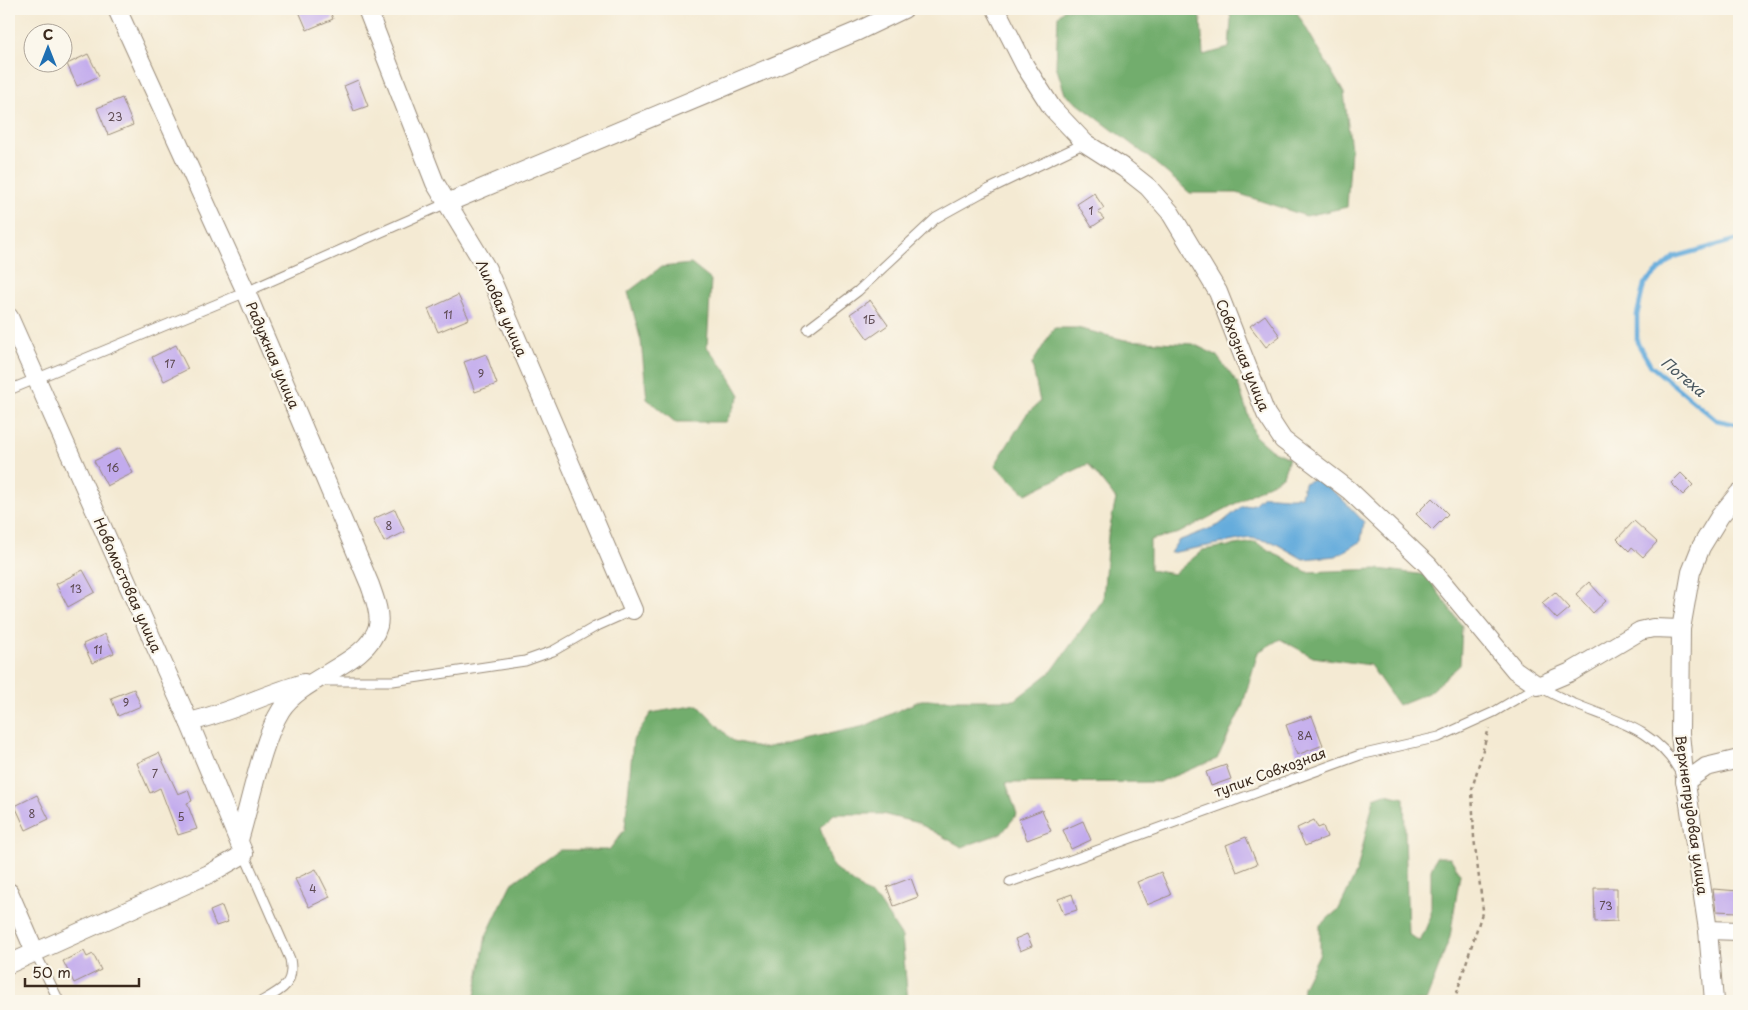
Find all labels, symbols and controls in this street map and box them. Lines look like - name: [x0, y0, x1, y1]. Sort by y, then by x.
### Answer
- north arrow: [22, 22, 72, 72]
- text: С: [43, 24, 53, 45]
- house number: 23: [108, 108, 122, 125]
- house number: 1: [1089, 202, 1094, 219]
- street label: Лиловая улица: [471, 256, 533, 360]
- street label: Совхозная улица: [1211, 296, 1275, 415]
- street label: Радужная улица: [241, 298, 305, 412]
- house number: 11: [443, 306, 453, 323]
- house number: 1Б: [863, 311, 875, 328]
- water label: Потеха: [1657, 350, 1712, 402]
- house number: 17: [165, 355, 176, 372]
- house number: 9: [478, 365, 484, 382]
- house number: 16: [107, 459, 120, 476]
- street label: Новомостовая улица: [89, 514, 167, 656]
- house number: 8: [386, 517, 393, 534]
- house number: 13: [70, 580, 82, 597]
- house number: 11: [93, 641, 103, 658]
- house number: 9: [123, 694, 129, 711]
- house number: 8А: [1297, 727, 1313, 744]
- street label: Верхнепрудовая улица: [1670, 734, 1714, 896]
- street label: тупик Совхозная: [1211, 742, 1329, 802]
- house number: 7: [152, 765, 158, 782]
- house number: 8: [29, 805, 36, 822]
- house number: 5: [177, 808, 185, 825]
- house number: 4: [309, 880, 317, 897]
- house number: 73: [1599, 897, 1613, 914]
- scale bar: [25, 955, 139, 987]
- text: 50 m: [32, 960, 71, 983]

